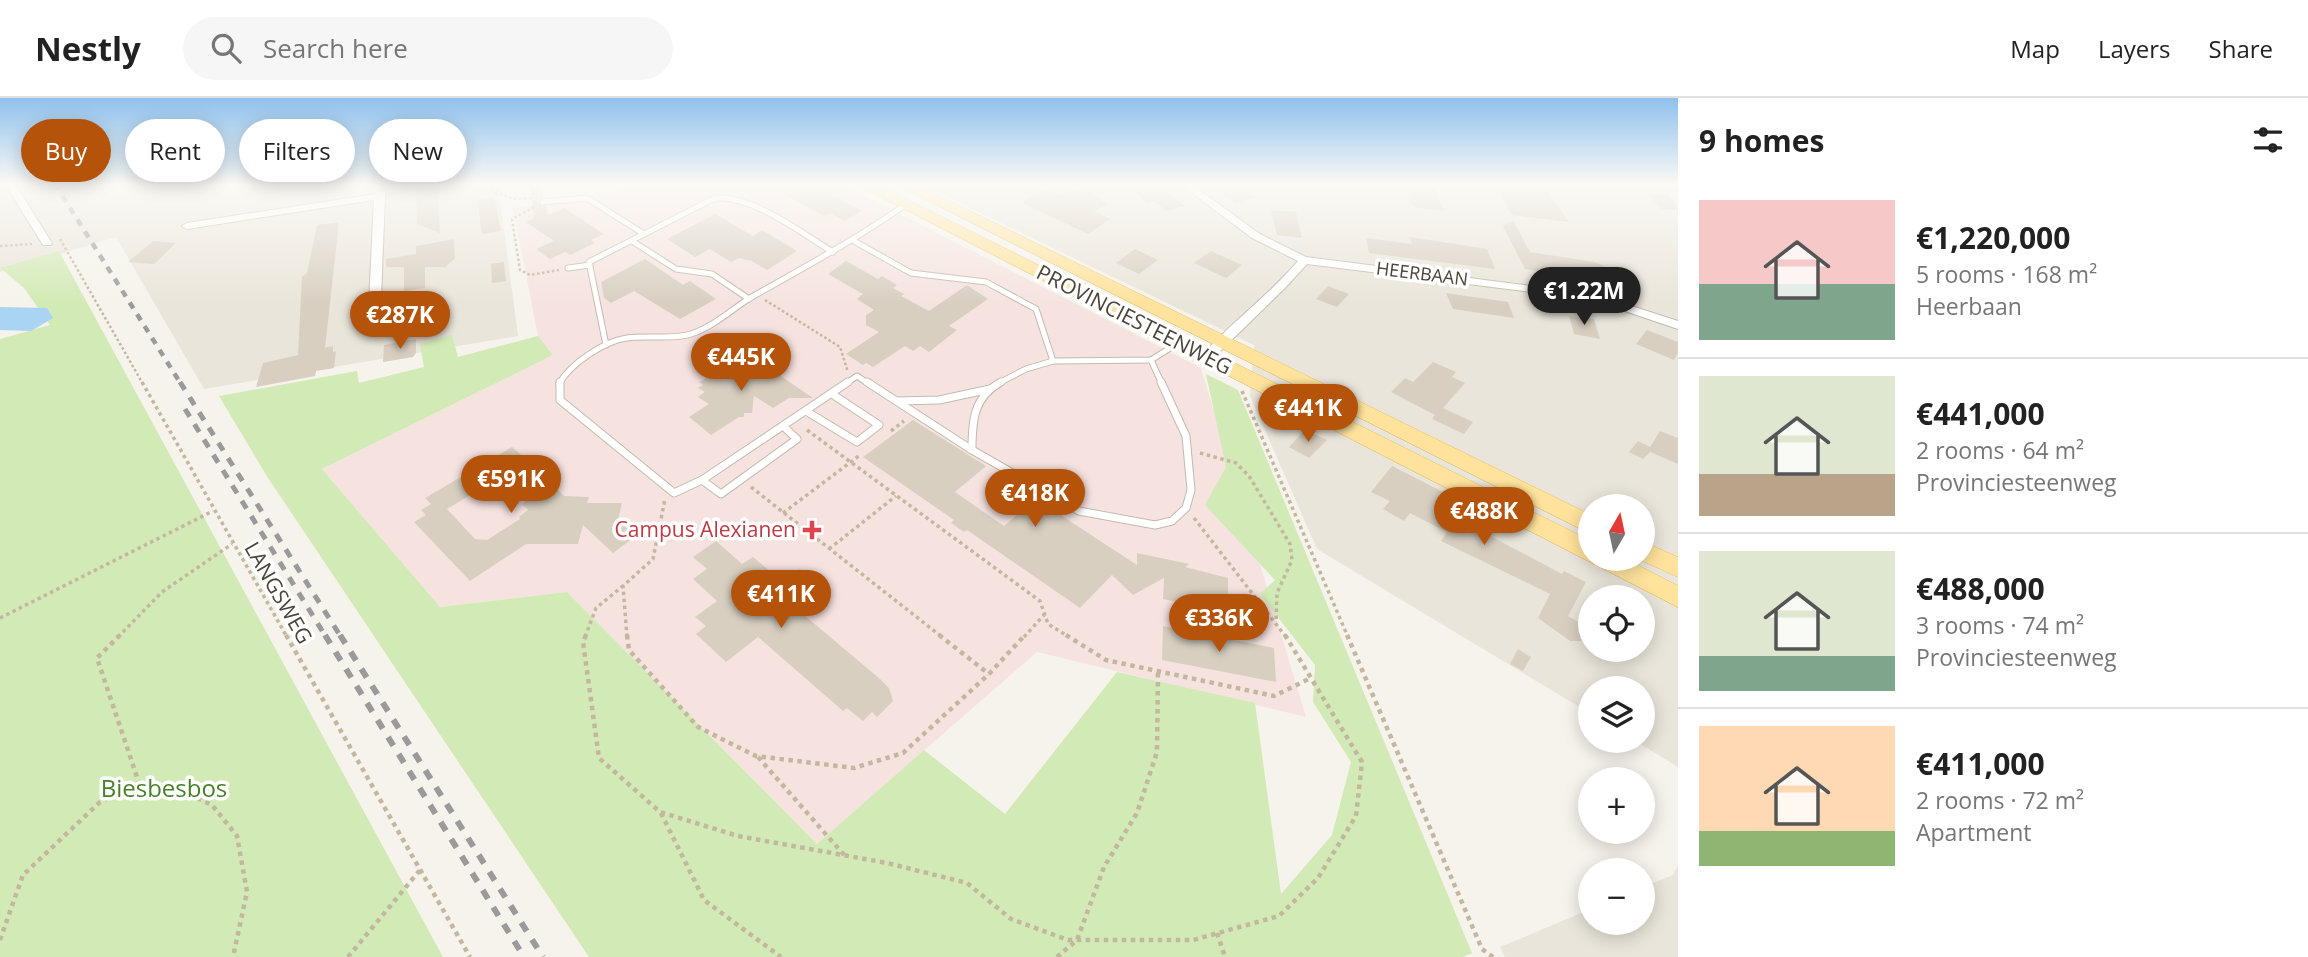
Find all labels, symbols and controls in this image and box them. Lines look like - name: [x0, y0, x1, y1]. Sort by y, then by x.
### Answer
- search box: [183, 17, 673, 80]
- text: Nestly: [35, 26, 141, 71]
- icon: search: [207, 29, 245, 67]
- text: Search here: [263, 30, 408, 66]
- text: Map: [2010, 32, 2060, 65]
- text: Layers: [2098, 32, 2171, 65]
- text: Share: [2209, 32, 2273, 65]
- chip: Buy: [21, 119, 111, 182]
- chip: Rent: [125, 119, 225, 182]
- chip: Filters: [239, 119, 355, 182]
- chip: New: [369, 119, 467, 182]
- text: 9 homes: [1699, 120, 1824, 161]
- icon: filters: [2249, 121, 2287, 159]
- text: €1,220,000: [1916, 217, 2070, 258]
- icon: home: [1755, 228, 1839, 312]
- street label: HEERBAAN: [1375, 255, 1469, 291]
- street label: PROVINCIESTEENWEG: [1032, 258, 1237, 380]
- text: 5 rooms · 168 m²: [1916, 258, 2097, 290]
- pin: €1.22M: [1527, 268, 1641, 327]
- text: €1.22M: [1544, 274, 1624, 306]
- text: Heerbaan: [1916, 290, 2022, 322]
- pin: €287K: [351, 292, 449, 351]
- text: €287K: [366, 298, 434, 330]
- pin: €445K: [692, 334, 790, 393]
- text: €445K: [707, 340, 775, 372]
- pin: €441K: [1259, 384, 1357, 444]
- text: €441K: [1274, 391, 1342, 423]
- text: €441,000: [1916, 393, 2045, 434]
- icon: home: [1755, 404, 1839, 488]
- text: 2 rooms · 64 m²: [1916, 434, 2084, 466]
- pin: €591K: [462, 456, 560, 515]
- text: €591K: [477, 462, 545, 494]
- text: Provinciesteenweg: [1916, 466, 2117, 498]
- pin: €418K: [986, 470, 1084, 529]
- text: €418K: [1001, 476, 1069, 508]
- pin: €488K: [1435, 488, 1533, 547]
- text: €488K: [1450, 494, 1518, 526]
- north arrow: [1578, 494, 1656, 570]
- map controls: [1578, 494, 1655, 935]
- place label: Campus Alexianen: [615, 515, 796, 543]
- marker: Campus Alexianen: [802, 520, 822, 540]
- street label: LANGSWEG: [238, 536, 319, 649]
- text: €488,000: [1916, 568, 2045, 609]
- pin: €411K: [732, 570, 830, 630]
- text: €411K: [747, 577, 815, 609]
- icon: home: [1755, 579, 1839, 663]
- button: locate: [1578, 585, 1655, 662]
- pin: €336K: [1170, 594, 1268, 654]
- text: €336K: [1185, 601, 1253, 633]
- text: 3 rooms · 74 m²: [1916, 609, 2084, 641]
- text: Provinciesteenweg: [1916, 641, 2117, 673]
- button: layers: [1578, 676, 1655, 753]
- text: €411,000: [1916, 743, 2045, 784]
- icon: home: [1755, 754, 1839, 838]
- button: +: [1578, 767, 1655, 844]
- park label: Biesbesbos: [101, 771, 227, 804]
- text: 2 rooms · 72 m²: [1916, 784, 2084, 816]
- text: Apartment: [1916, 816, 2032, 848]
- button: −: [1578, 858, 1655, 935]

